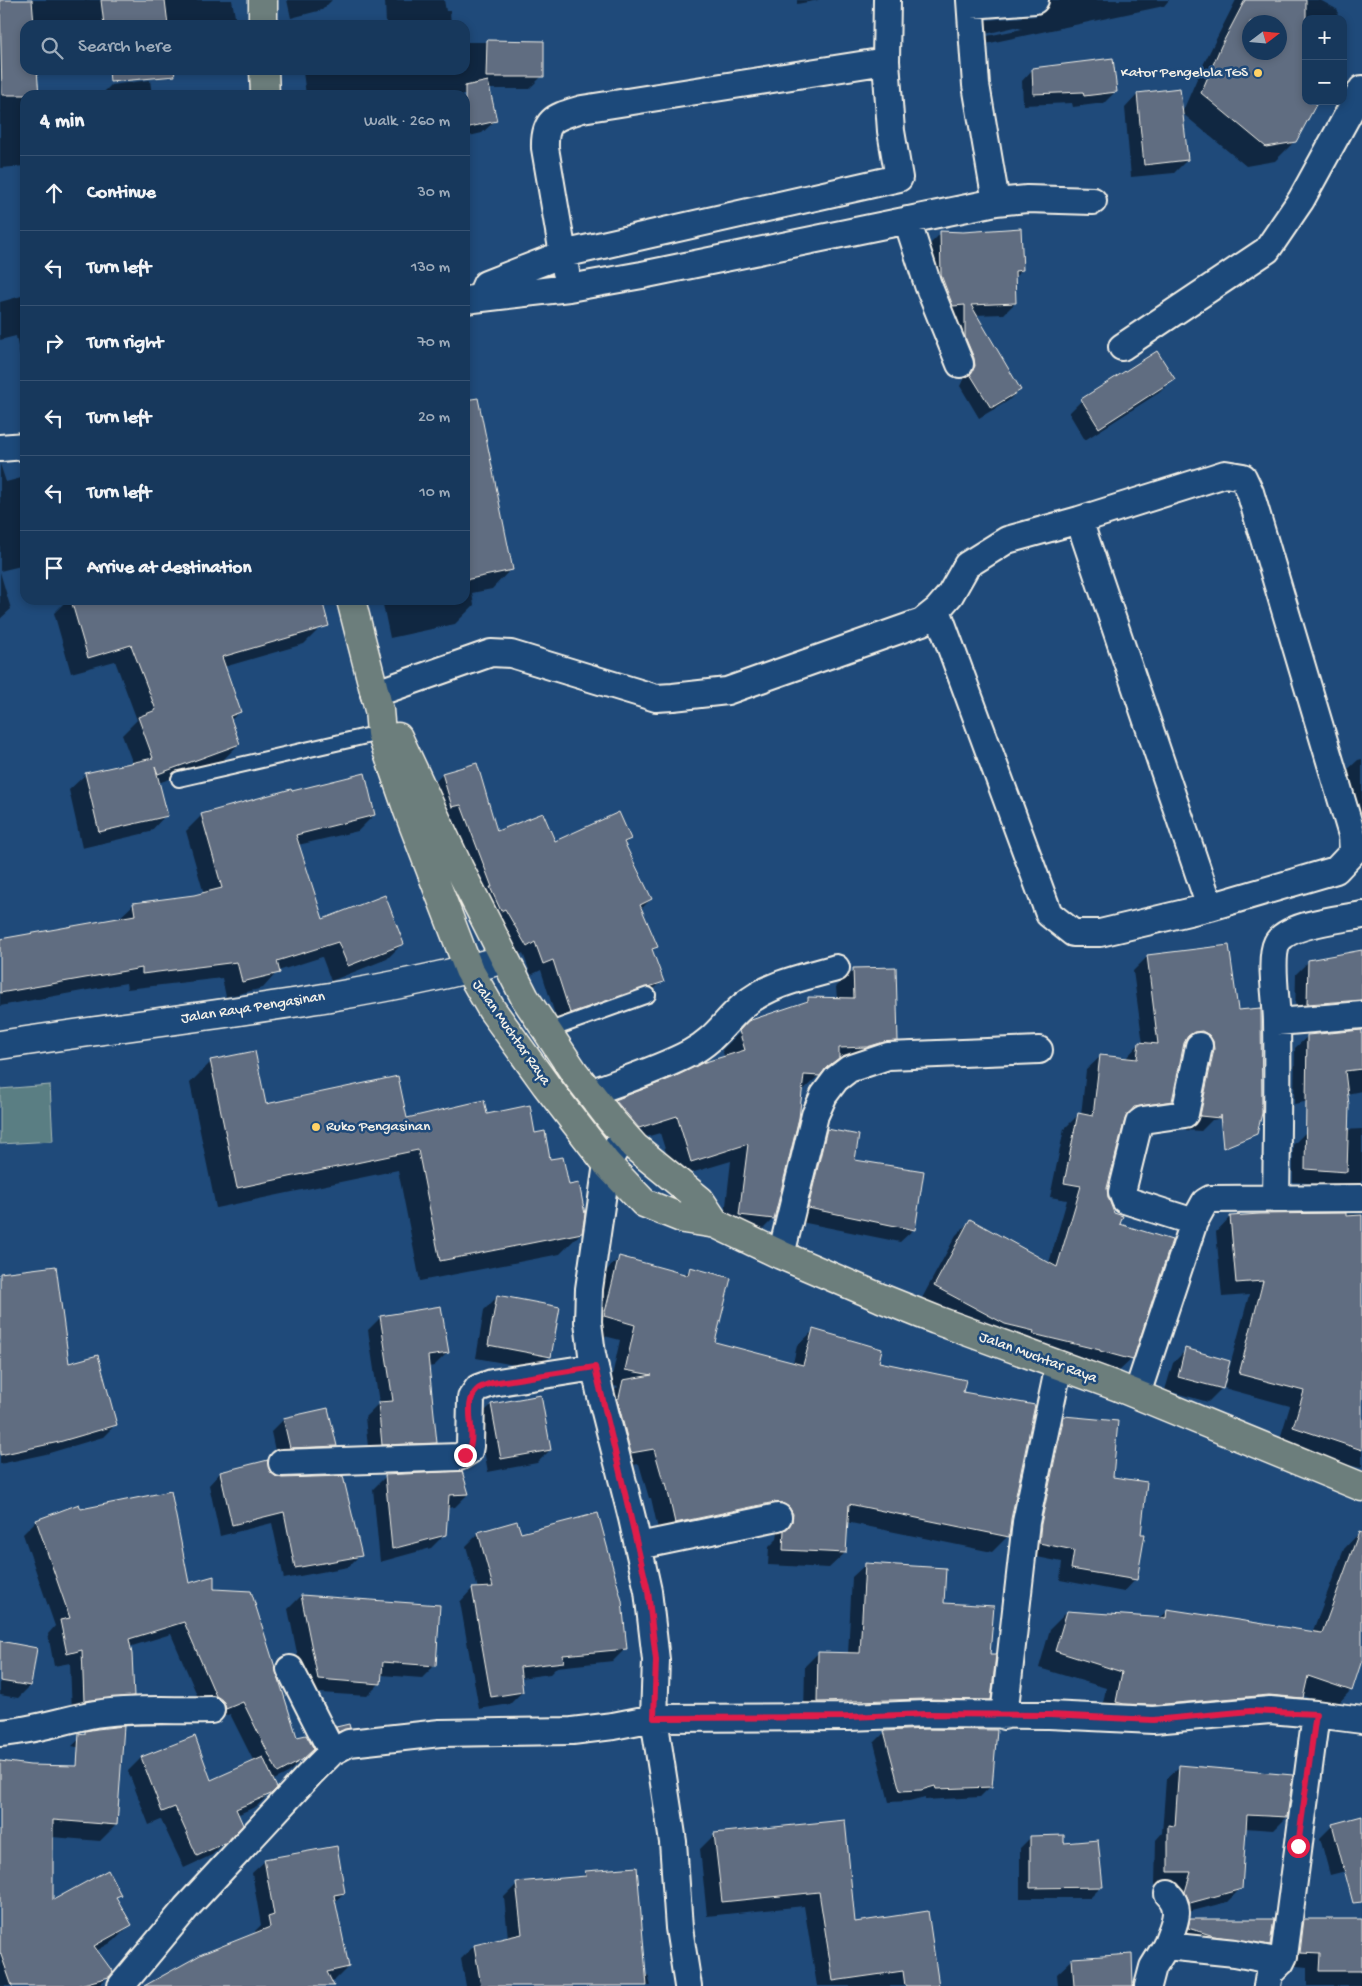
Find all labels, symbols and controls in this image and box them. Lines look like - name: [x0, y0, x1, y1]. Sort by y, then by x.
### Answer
- north arrow: [1242, 15, 1287, 60]
- map controls: [1302, 15, 1347, 105]
- button: +: [1302, 15, 1347, 60]
- search box: [20, 20, 470, 75]
- icon: search: [38, 34, 66, 62]
- text: Search here: [78, 36, 172, 59]
- button: −: [1302, 60, 1347, 105]
- place label: Kator Pengelola TGS: [1121, 64, 1248, 82]
- marker: Kator Pengelola TGS: [1252, 67, 1264, 79]
- text: 4 min: [40, 110, 84, 135]
- text: Walk · 260 m: [364, 113, 450, 132]
- icon: ahead: [40, 179, 68, 207]
- text: Continue: [87, 182, 156, 205]
- text: 30 m: [417, 184, 450, 203]
- icon: left: [40, 254, 68, 282]
- text: Turn left: [87, 257, 151, 280]
- text: 130 m: [411, 259, 450, 278]
- icon: right: [40, 329, 68, 357]
- text: Turn right: [87, 332, 163, 355]
- text: 70 m: [417, 334, 450, 353]
- icon: left: [40, 404, 68, 432]
- text: Turn left: [87, 407, 151, 430]
- text: 20 m: [418, 409, 450, 428]
- icon: left: [40, 479, 68, 507]
- text: Turn left: [87, 482, 151, 505]
- text: 10 m: [419, 484, 450, 503]
- icon: arrive: [40, 554, 68, 582]
- text: Arrive at destination: [87, 557, 251, 580]
- street label: Jalan Muchtar Raya: [468, 977, 554, 1090]
- street label: Jalan Raya Pengasinan: [180, 988, 326, 1028]
- place label: Ruko Pengasinan: [326, 1118, 430, 1136]
- marker: Ruko Pengasinan: [310, 1121, 322, 1133]
- street label: Jalan Muchtar Raya: [976, 1328, 1100, 1388]
- route end: [454, 1444, 477, 1467]
- route start: [1287, 1835, 1310, 1858]

